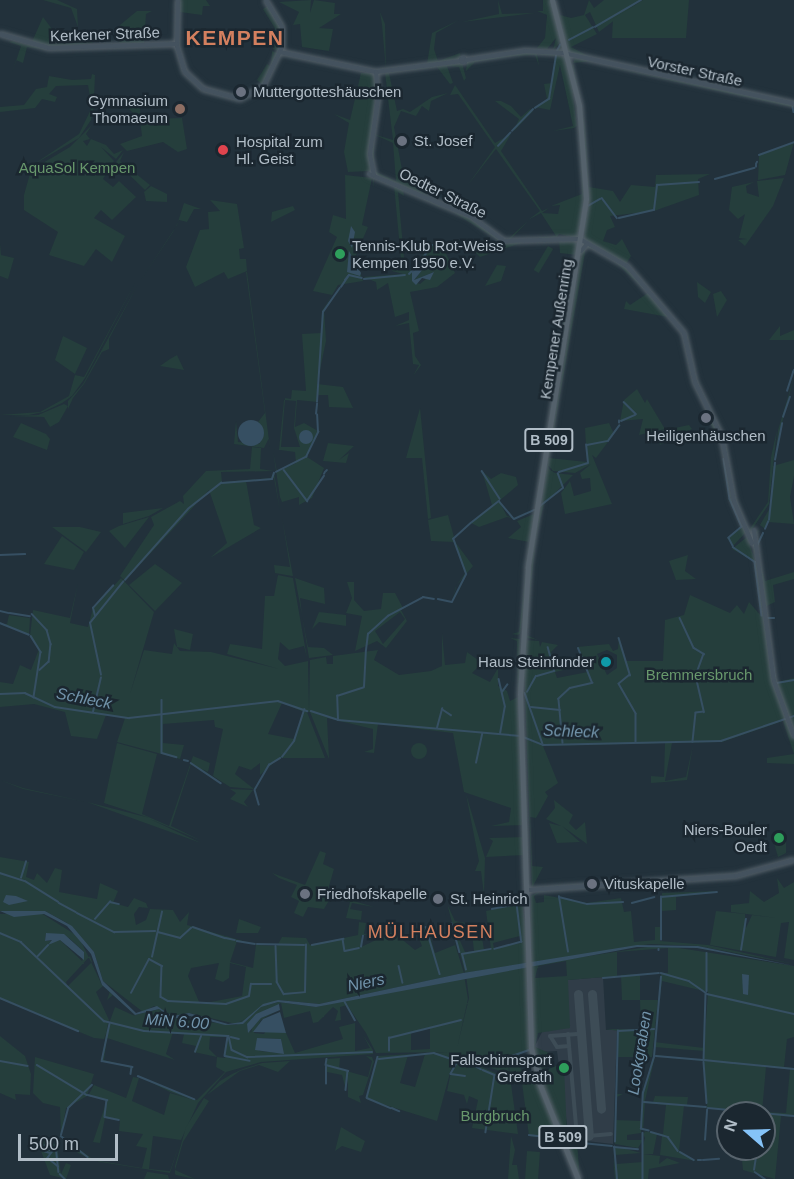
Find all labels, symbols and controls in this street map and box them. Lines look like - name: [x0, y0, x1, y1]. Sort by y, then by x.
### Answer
- street label: Kerkener Straße: [50, 23, 160, 45]
- district label: KEMPEN: [186, 25, 284, 51]
- street label: Vorster Straße: [646, 52, 744, 90]
- place label: Muttergotteshäuschen: [253, 83, 401, 101]
- marker: Muttergotteshäuschen: [234, 85, 248, 99]
- place label: Gymnasium Thomaeum: [88, 91, 168, 126]
- marker: Gymnasium Thomaeum: [173, 102, 187, 116]
- place label: Hospital zum Hl. Geist: [236, 132, 323, 167]
- place label: St. Josef: [414, 132, 472, 150]
- marker: St. Josef: [395, 134, 409, 148]
- marker: Hospital zum Hl. Geist: [214, 141, 232, 159]
- park label: AquaSol Kempen: [19, 159, 135, 177]
- street label: Oedter Straße: [396, 164, 490, 222]
- place label: Tennis-Klub Rot-Weiss Kempen 1950 e.V.: [352, 236, 503, 271]
- marker: Tennis-Klub Rot-Weiss Kempen 1950 e.V.: [333, 247, 347, 261]
- street label: Kempener Außenring: [536, 257, 576, 401]
- marker: Heiligenhäuschen: [699, 411, 713, 425]
- place label: Heiligenhäuschen: [646, 427, 766, 445]
- road number: B 509: [524, 429, 574, 451]
- place label: Haus Steinfunder: [478, 653, 594, 671]
- marker: Haus Steinfunder: [599, 655, 613, 669]
- park label: Bremmersbruch: [646, 666, 752, 684]
- water label: Schleck: [55, 684, 113, 714]
- water label: Schleck: [543, 721, 599, 743]
- place label: Niers-Bouler Oedt: [684, 820, 767, 855]
- marker: Niers-Bouler Oedt: [772, 831, 786, 845]
- place label: Vituskapelle: [604, 875, 685, 893]
- marker: Vituskapelle: [585, 877, 599, 891]
- place label: Friedhofskapelle: [317, 885, 427, 903]
- marker: Friedhofskapelle: [298, 887, 312, 901]
- place label: St. Heinrich: [450, 890, 528, 908]
- marker: St. Heinrich: [431, 892, 445, 906]
- district label: MÜLHAUSEN: [368, 921, 494, 943]
- water label: Niers: [346, 970, 386, 996]
- water label: MiN 6.00: [144, 1010, 210, 1034]
- water label: Lookgraben: [624, 1010, 656, 1096]
- place label: Fallschirmsport Grefrath: [450, 1050, 552, 1085]
- marker: Fallschirmsport Grefrath: [557, 1061, 571, 1075]
- north arrow: [716, 1101, 776, 1161]
- park label: Burgbruch: [460, 1107, 530, 1125]
- text: N: [721, 1117, 740, 1134]
- scale bar: [21, 1122, 122, 1160]
- road number: B 509: [538, 1126, 588, 1148]
- text: 500 m: [29, 1134, 79, 1154]

